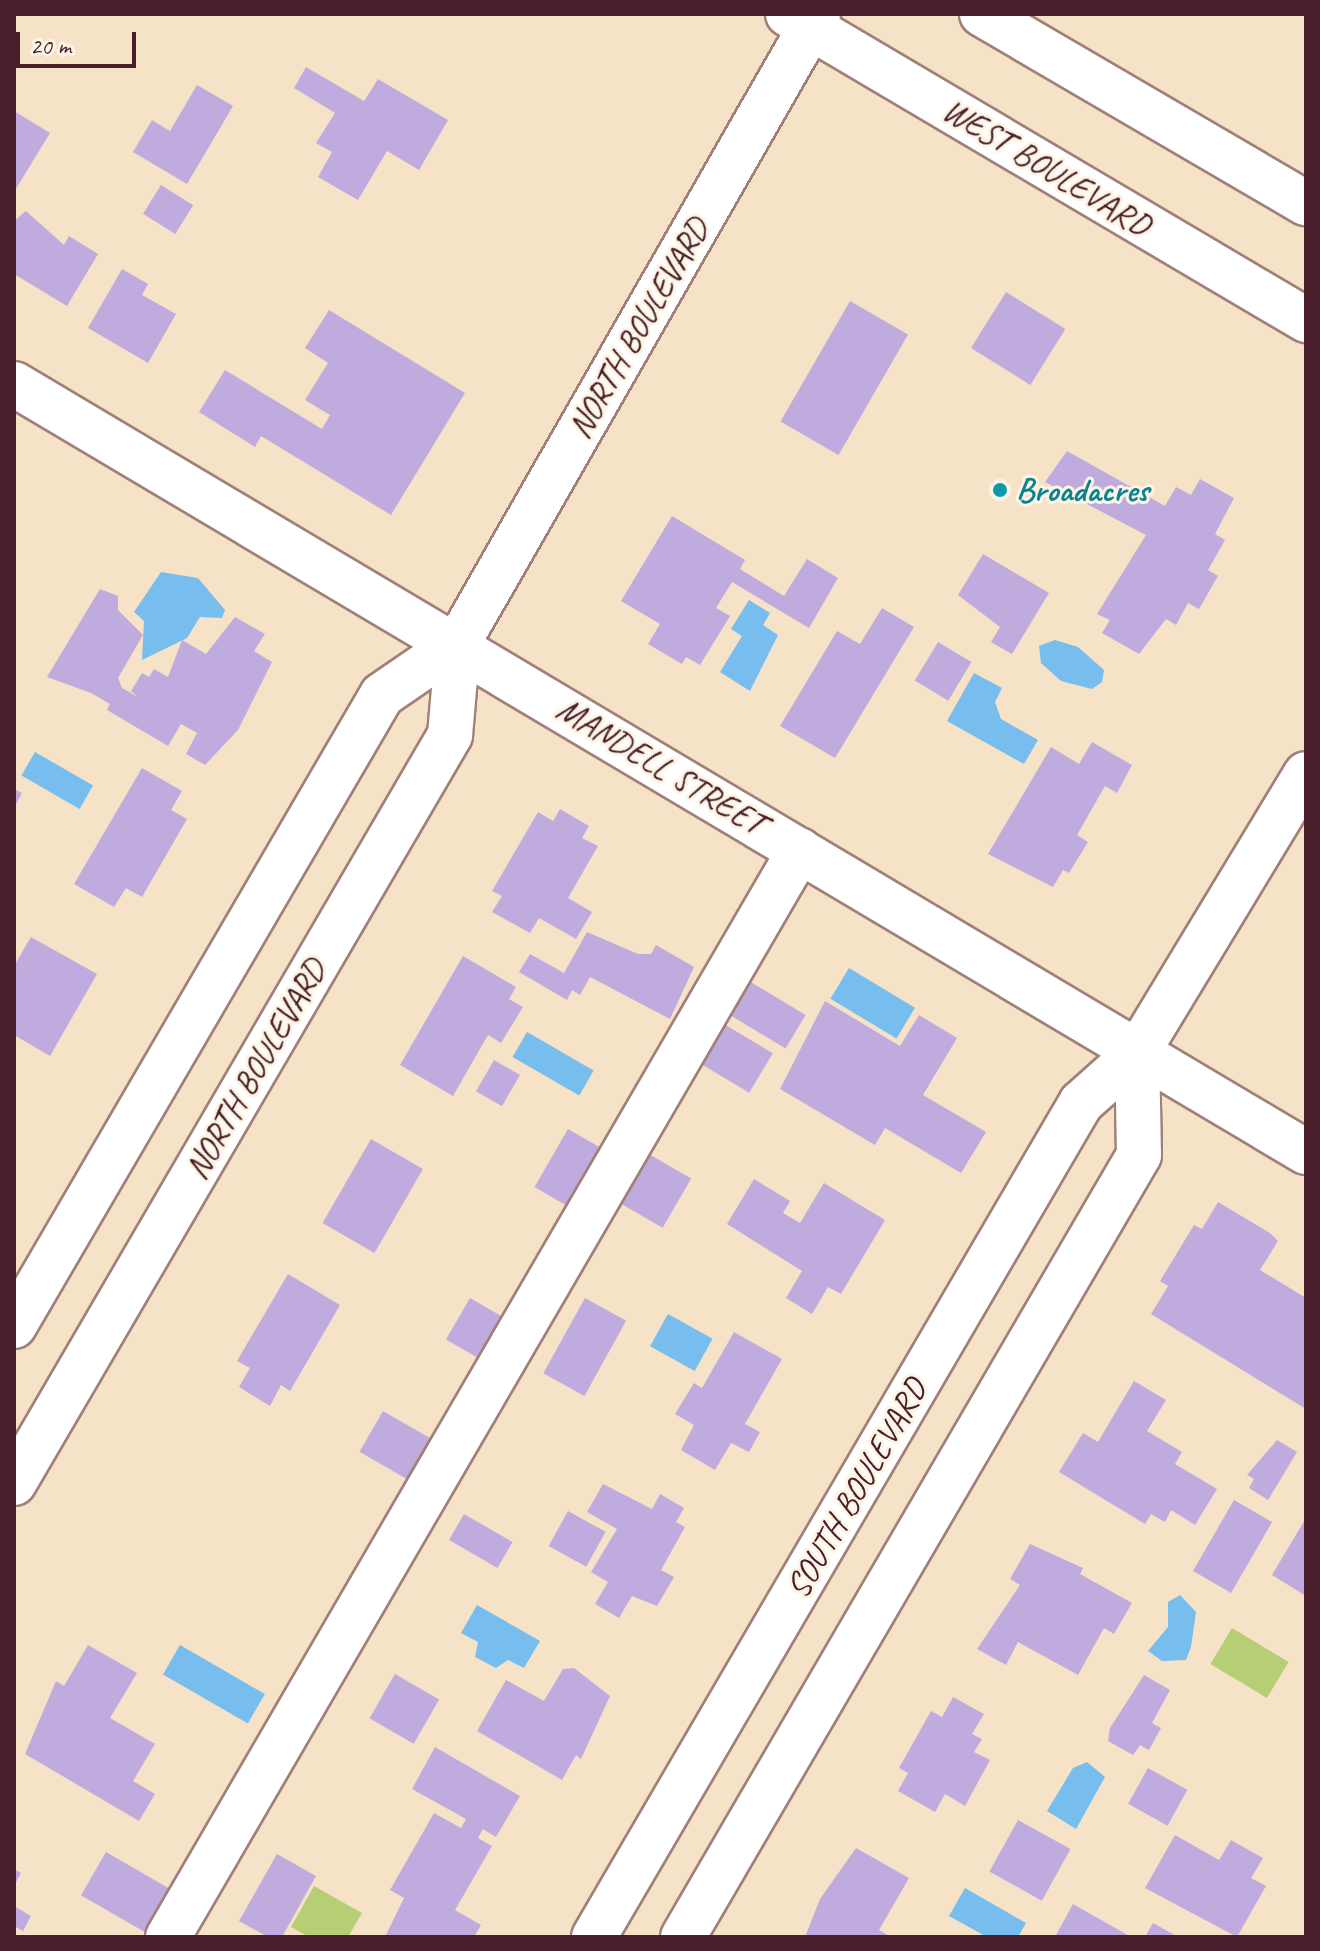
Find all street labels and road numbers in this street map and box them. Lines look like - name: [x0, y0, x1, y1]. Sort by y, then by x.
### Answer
- street label: WEST BOULEVARD: [936, 89, 1158, 245]
- street label: NORTH BOULEVARD: [558, 210, 718, 446]
- street label: MANDELL STREET: [550, 688, 772, 844]
- street label: NORTH BOULEVARD: [175, 951, 335, 1187]
- street label: SOUTH BOULEVARD: [777, 1371, 935, 1605]

